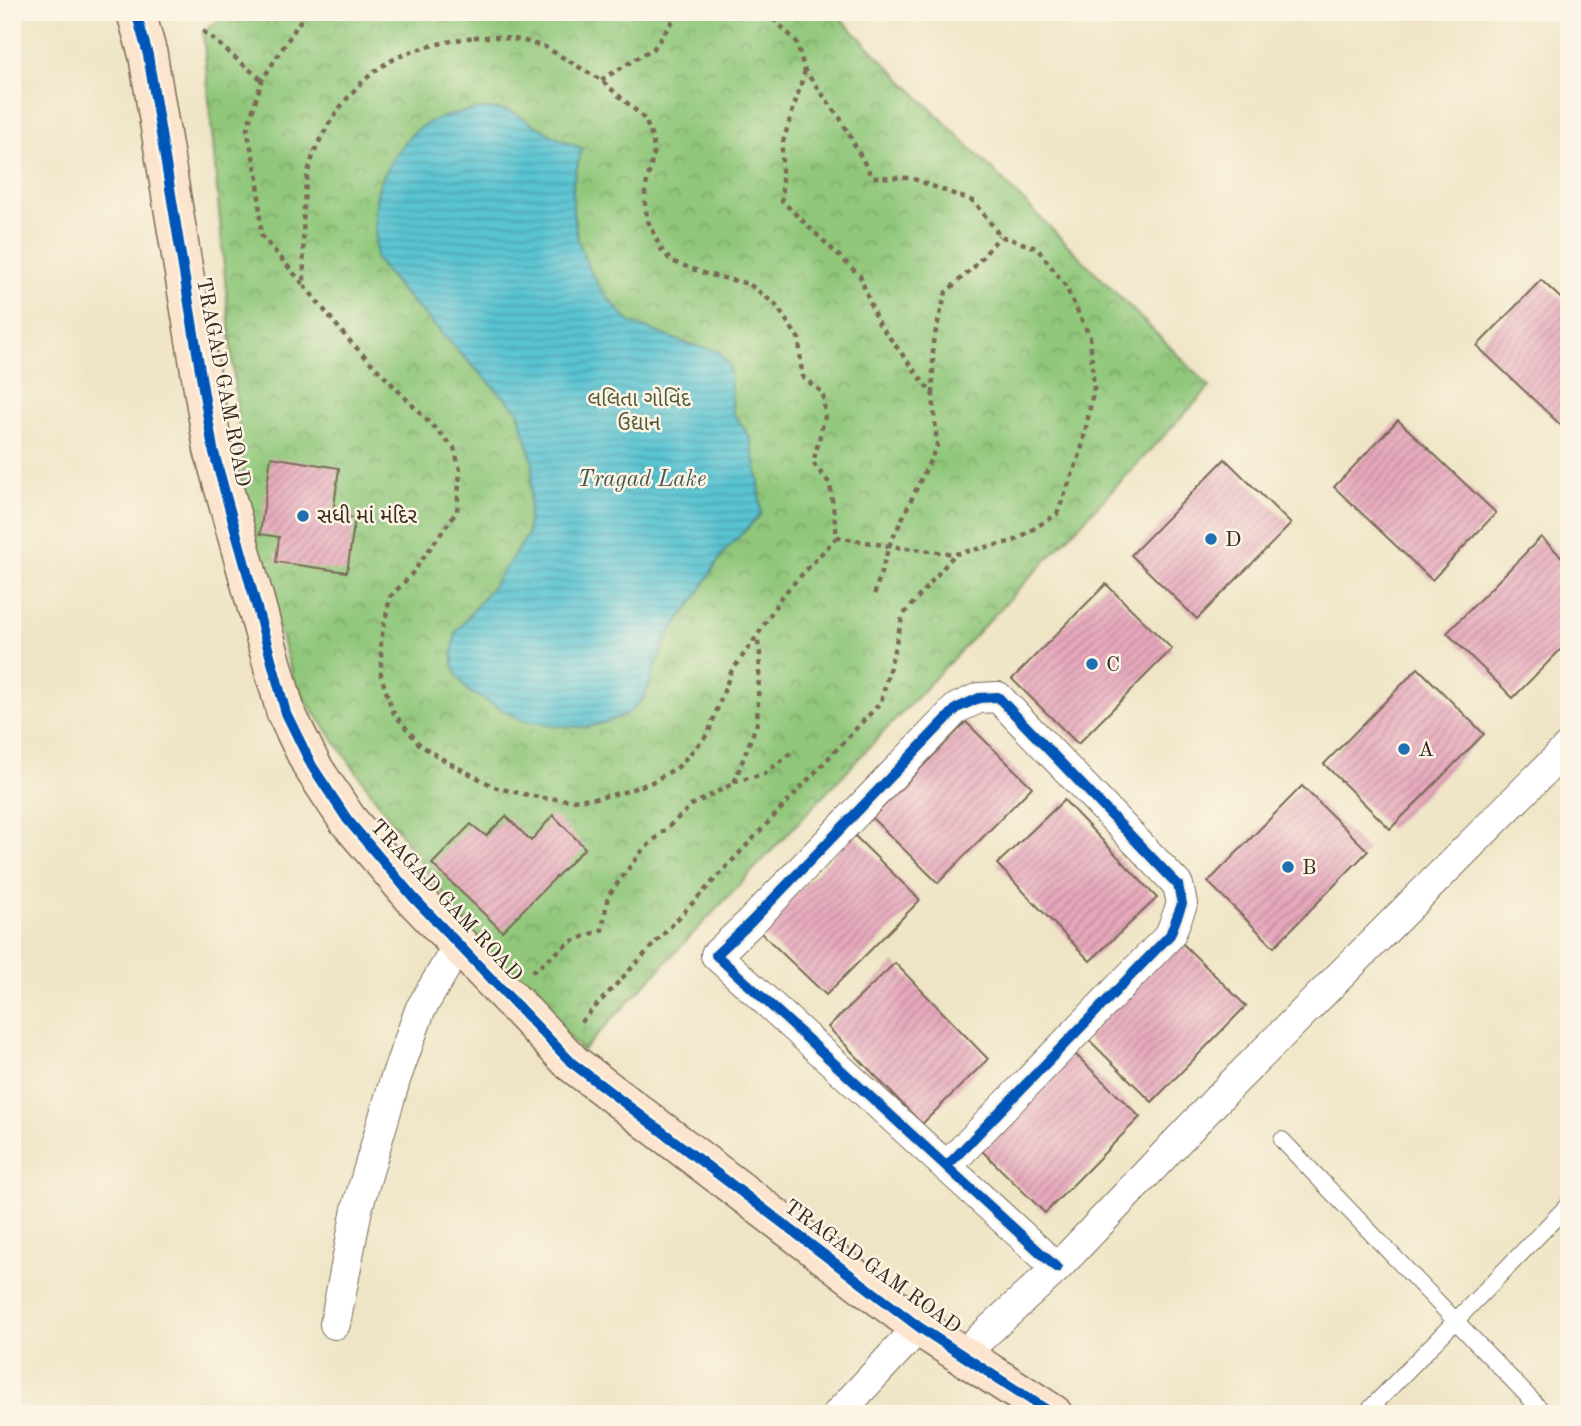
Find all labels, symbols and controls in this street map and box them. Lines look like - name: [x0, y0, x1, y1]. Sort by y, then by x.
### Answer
- street label: TRAGAD GAM ROAD: [192, 276, 253, 489]
- park label: લલિતા ગોવિંદ ઉદ્યાન: [587, 387, 691, 435]
- water label: Tragad Lake: [578, 468, 706, 492]
- place label: સધી માં મંદિર: [317, 504, 418, 528]
- marker: સધી માં મંદિર: [295, 508, 311, 524]
- place label: D: [1225, 530, 1241, 551]
- marker: D: [1203, 531, 1219, 547]
- place label: C: [1106, 655, 1120, 676]
- marker: C: [1084, 656, 1100, 672]
- place label: A: [1418, 740, 1434, 761]
- marker: A: [1396, 741, 1412, 757]
- street label: TRAGAD GAM ROAD: [366, 816, 526, 986]
- place label: B: [1302, 858, 1317, 879]
- marker: B: [1280, 859, 1296, 875]
- street label: TRAGAD GAM ROAD: [780, 1196, 964, 1338]

